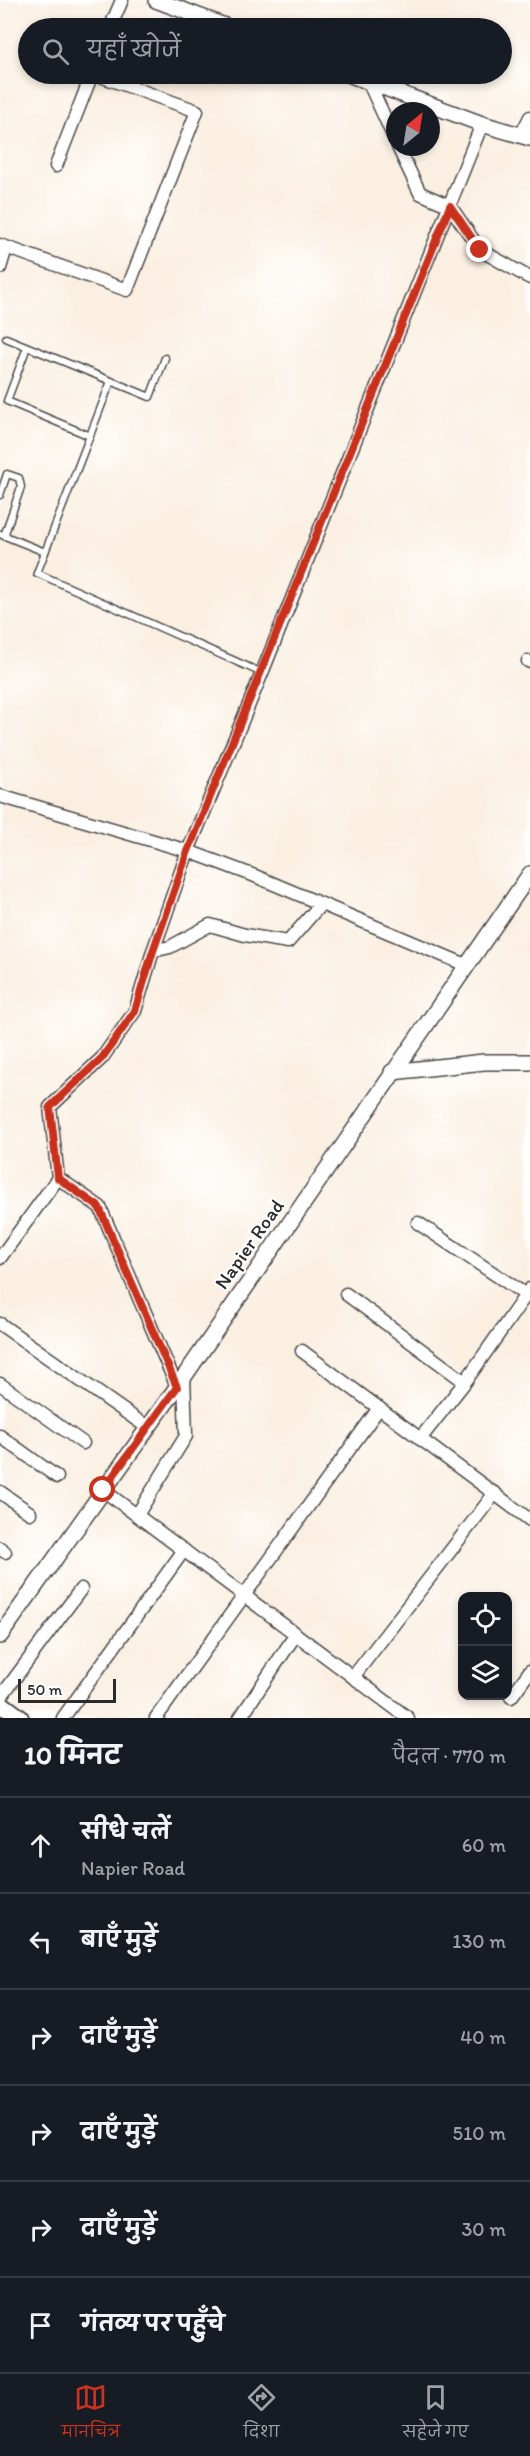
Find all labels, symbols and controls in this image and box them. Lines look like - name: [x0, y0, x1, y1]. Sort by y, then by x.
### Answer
- search box: [18, 18, 512, 84]
- icon: search: [39, 35, 72, 68]
- text: यहाँ खोजें: [87, 36, 181, 63]
- north arrow: [386, 102, 440, 156]
- route end: [466, 236, 492, 262]
- street label: Napier Road: [209, 1194, 289, 1294]
- route start: [89, 1476, 115, 1502]
- map controls: [458, 1592, 512, 1700]
- button: locate: [458, 1592, 512, 1646]
- button: layers: [458, 1646, 512, 1700]
- scale bar: [18, 1676, 116, 1704]
- text: 50 m: [27, 1680, 62, 1699]
- text: 10 मिनट: [24, 1739, 121, 1771]
- text: पैदल · 770 m: [392, 1744, 506, 1768]
- text: सीधे चलें: [81, 1818, 170, 1845]
- icon: ahead: [24, 1829, 57, 1862]
- text: 60 m: [462, 1833, 506, 1857]
- text: Napier Road: [81, 1856, 185, 1880]
- icon: left: [24, 1925, 57, 1958]
- text: बाएँ मुड़ें: [81, 1926, 158, 1953]
- text: 130 m: [452, 1929, 506, 1953]
- icon: right: [24, 2021, 57, 2054]
- text: दाएँ मुड़ें: [81, 2022, 157, 2049]
- text: 40 m: [460, 2025, 506, 2049]
- icon: right: [24, 2117, 57, 2150]
- text: दाएँ मुड़ें: [81, 2118, 157, 2145]
- text: 510 m: [453, 2121, 506, 2145]
- icon: right: [24, 2213, 57, 2246]
- text: दाएँ मुड़ें: [81, 2214, 157, 2241]
- text: 30 m: [461, 2217, 506, 2241]
- icon: arrive: [24, 2309, 57, 2342]
- text: गंतव्य पर पहुँचे: [81, 2310, 225, 2337]
- tab: मानचित्र: [62, 2381, 120, 2449]
- tab: दिशा: [243, 2381, 280, 2449]
- tab: सहेजे गए: [403, 2381, 468, 2449]

